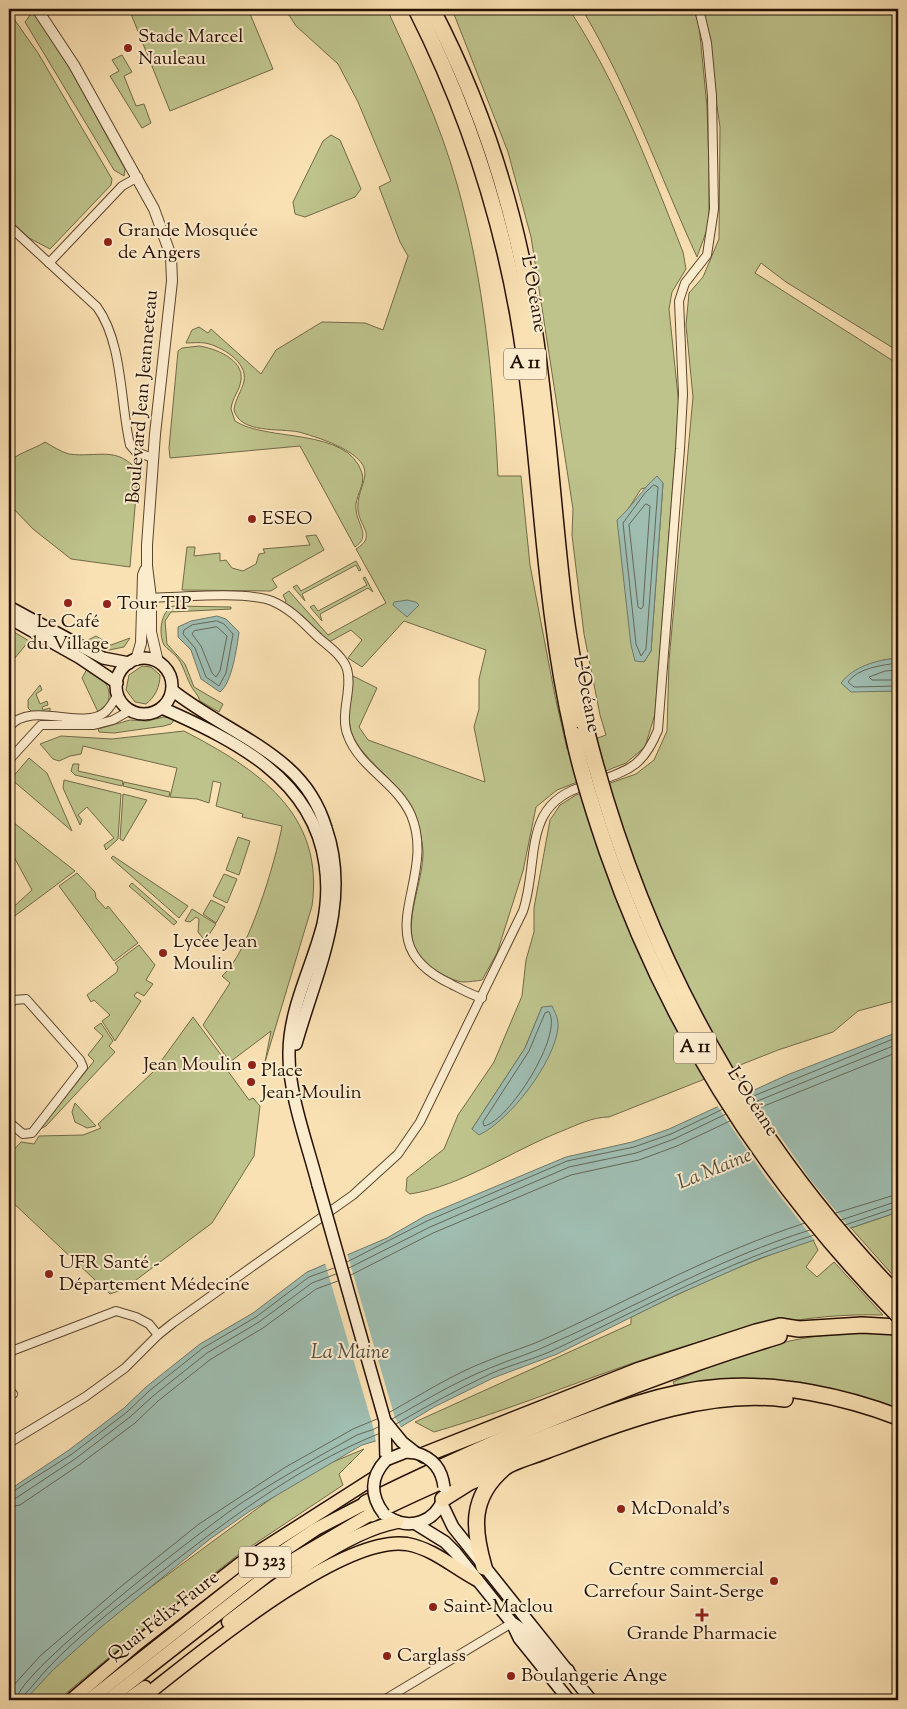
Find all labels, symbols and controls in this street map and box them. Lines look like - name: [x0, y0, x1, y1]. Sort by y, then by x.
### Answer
- place label: Stade Marcel Nauleau: [138, 24, 244, 73]
- marker: Stade Marcel Nauleau: [122, 42, 134, 54]
- place label: Grande Mosquée de Angers: [118, 218, 258, 267]
- marker: Grande Mosquée de Angers: [102, 236, 114, 248]
- street label: L’Océane: [513, 253, 553, 335]
- street label: Boulevard Jean Jeanneteau: [120, 289, 166, 505]
- road number: A 11: [504, 348, 546, 379]
- place label: ESEO: [262, 506, 312, 533]
- marker: ESEO: [246, 513, 258, 525]
- place label: Tour TIP: [117, 591, 192, 618]
- marker: Le Café du Village: [62, 597, 74, 609]
- marker: Tour TIP: [101, 598, 113, 610]
- place label: Le Café du Village: [27, 609, 109, 658]
- street label: L’Océane: [565, 653, 607, 735]
- place label: Lycée Jean Moulin: [173, 929, 258, 978]
- marker: Lycée Jean Moulin: [157, 947, 169, 959]
- road number: A 11: [674, 1032, 716, 1064]
- place label: Jean Moulin: [142, 1052, 242, 1079]
- place label: Place Jean-Moulin: [260, 1058, 362, 1107]
- marker: Jean Moulin: [246, 1059, 258, 1071]
- street label: L’Océane: [719, 1062, 785, 1142]
- marker: Place Jean-Moulin: [245, 1076, 257, 1088]
- water label: La Maine: [673, 1142, 757, 1198]
- place label: UFR Santé - Département Médecine: [59, 1250, 250, 1299]
- marker: UFR Santé - Département Médecine: [43, 1268, 55, 1280]
- water label: La Maine: [311, 1339, 389, 1368]
- place label: McDonald's: [631, 1496, 730, 1523]
- marker: McDonald's: [615, 1503, 627, 1515]
- road number: D 323: [239, 1546, 291, 1578]
- place label: Centre commercial Carrefour Saint-Serge: [584, 1557, 764, 1606]
- street label: Quai Félix Faure: [103, 1565, 226, 1669]
- marker: Centre commercial Carrefour Saint-Serge: [768, 1575, 780, 1587]
- place label: Saint-Maclou: [443, 1594, 553, 1621]
- marker: Saint-Maclou: [427, 1601, 439, 1613]
- marker: Grande Pharmacie: [696, 1609, 708, 1621]
- place label: Grande Pharmacie: [627, 1621, 777, 1648]
- place label: Carglass: [397, 1643, 466, 1670]
- marker: Carglass: [381, 1650, 393, 1662]
- place label: Boulangerie Ange: [521, 1663, 667, 1690]
- marker: Boulangerie Ange: [505, 1670, 517, 1682]

